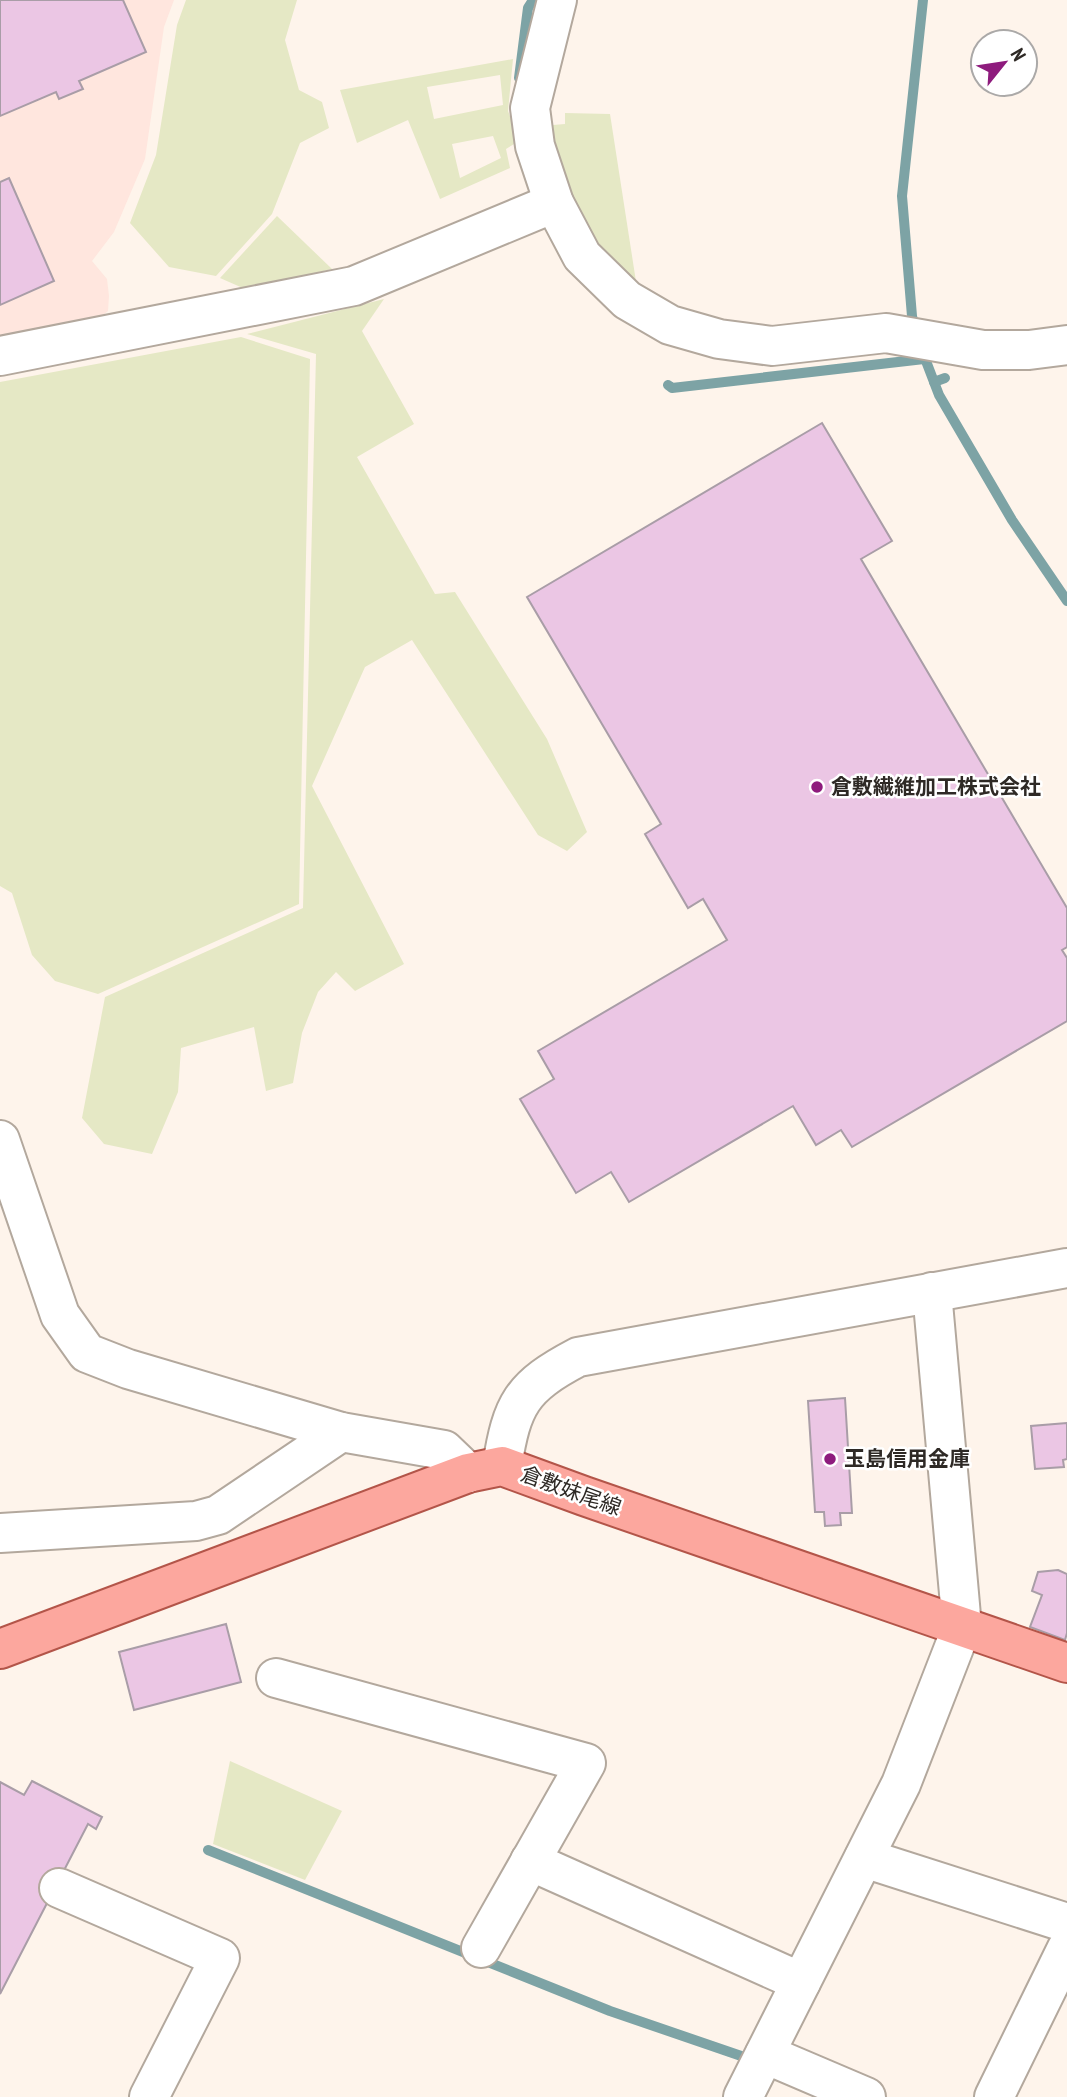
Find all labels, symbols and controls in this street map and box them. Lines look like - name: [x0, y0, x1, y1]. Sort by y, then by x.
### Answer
- north arrow: [969, 28, 1039, 98]
- text: N: [1006, 44, 1032, 65]
- place label: 倉敷繊維加工株式会社: [831, 773, 1041, 800]
- marker: 倉敷繊維加工株式会社: [809, 779, 825, 795]
- place label: 玉島信用金庫: [844, 1445, 970, 1472]
- marker: 玉島信用金庫: [822, 1451, 838, 1467]
- street label: 倉敷妹尾線: [517, 1460, 625, 1521]

